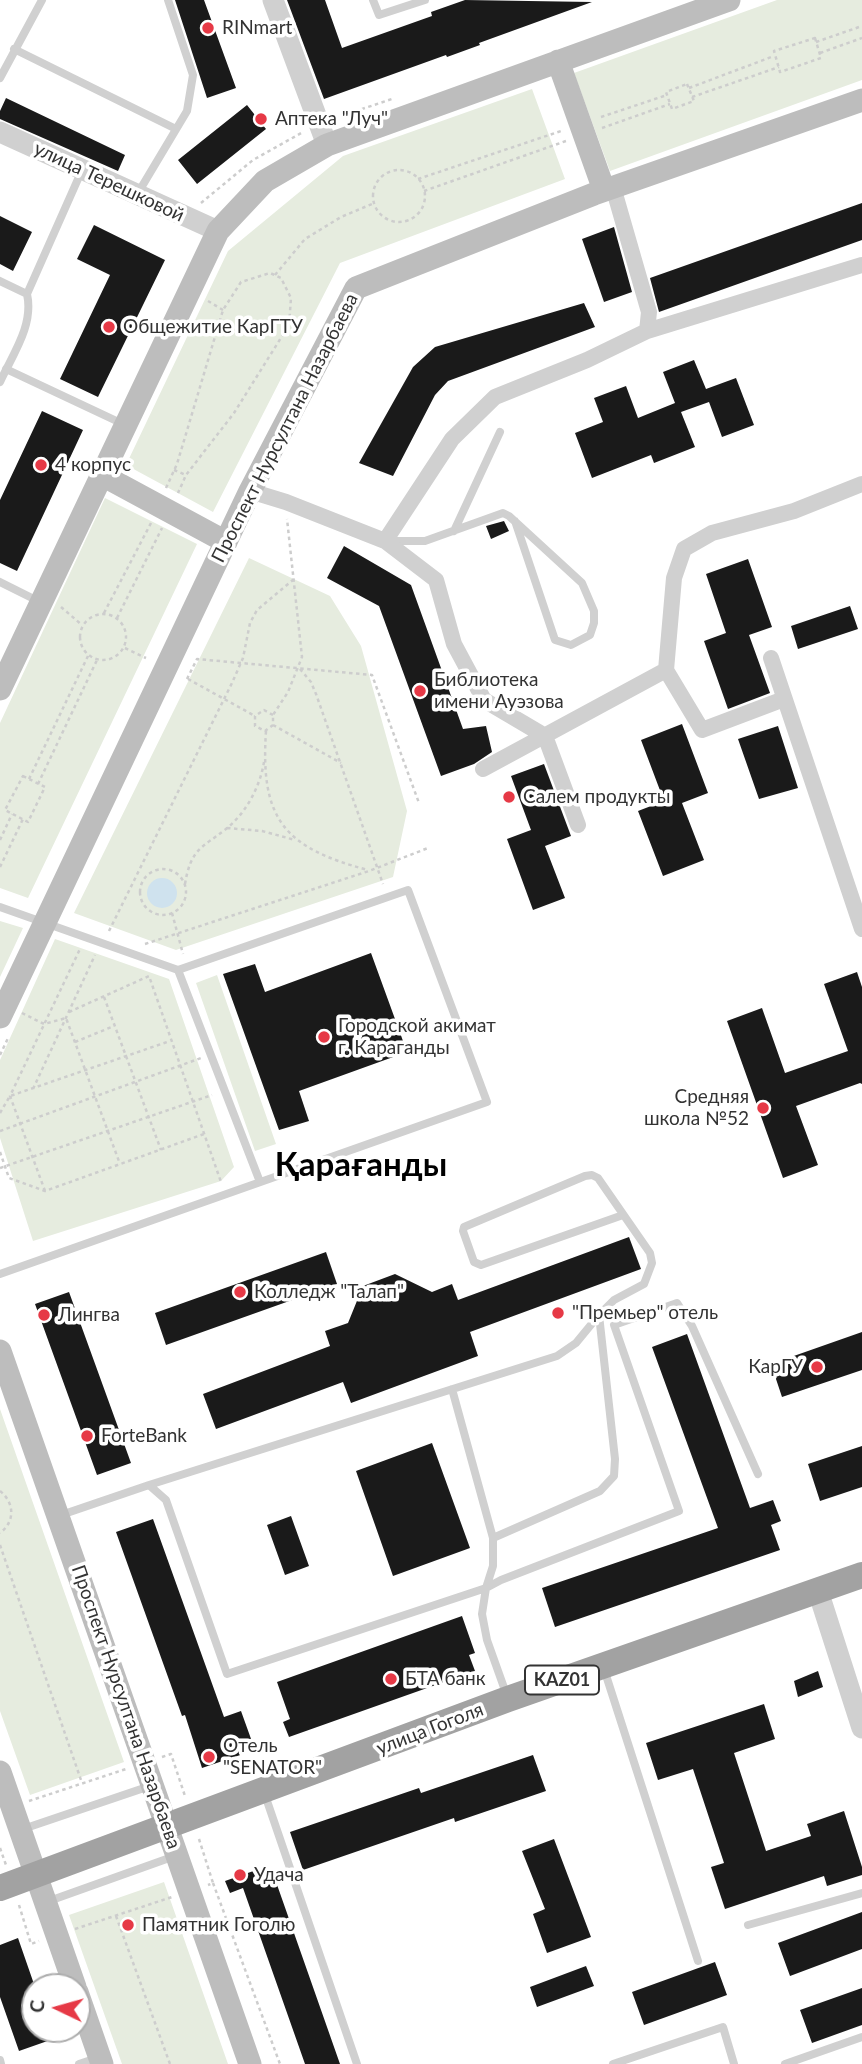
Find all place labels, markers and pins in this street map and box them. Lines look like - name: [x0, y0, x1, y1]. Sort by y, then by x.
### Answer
- place label: RINmart: [222, 17, 292, 39]
- marker: RINmart: [200, 20, 216, 36]
- place label: Аптека "Луч": [275, 108, 388, 130]
- marker: Аптека "Луч": [253, 111, 269, 127]
- place label: Общежитие КарГТУ: [123, 316, 303, 338]
- marker: Общежитие КарГТУ: [101, 319, 117, 335]
- place label: 4 корпус: [55, 454, 131, 476]
- marker: 4 корпус: [33, 457, 49, 473]
- place label: Библиотека имени Ауэзова: [434, 669, 564, 713]
- marker: Библиотека имени Ауэзова: [412, 683, 428, 699]
- place label: Салем продукты: [523, 786, 671, 808]
- marker: Салем продукты: [501, 789, 517, 805]
- place label: Городской акимат г. Караганды: [338, 1015, 496, 1059]
- marker: Городской акимат г. Караганды: [316, 1029, 332, 1045]
- place label: Средняя школа №52: [644, 1086, 749, 1130]
- marker: Средняя школа №52: [755, 1100, 771, 1116]
- place label: Колледж "Талап": [254, 1281, 404, 1303]
- marker: Колледж "Талап": [232, 1284, 248, 1300]
- place label: "Премьер" отель: [572, 1302, 718, 1324]
- place label: Лингва: [58, 1304, 120, 1326]
- marker: "Премьер" отель: [550, 1305, 566, 1321]
- marker: Лингва: [36, 1307, 52, 1323]
- place label: КарГУ: [748, 1356, 803, 1378]
- marker: КарГУ: [809, 1359, 825, 1375]
- place label: ForteBank: [101, 1425, 187, 1447]
- marker: ForteBank: [79, 1428, 95, 1444]
- place label: БТА банк: [405, 1668, 485, 1690]
- marker: БТА банк: [383, 1671, 399, 1687]
- place label: Отель "SENATOR": [223, 1735, 322, 1779]
- marker: Отель "SENATOR": [201, 1749, 217, 1765]
- place label: Удача: [254, 1864, 304, 1886]
- marker: Удача: [232, 1867, 248, 1883]
- place label: Памятник Гоголю: [142, 1914, 295, 1936]
- marker: Памятник Гоголю: [120, 1917, 136, 1933]

